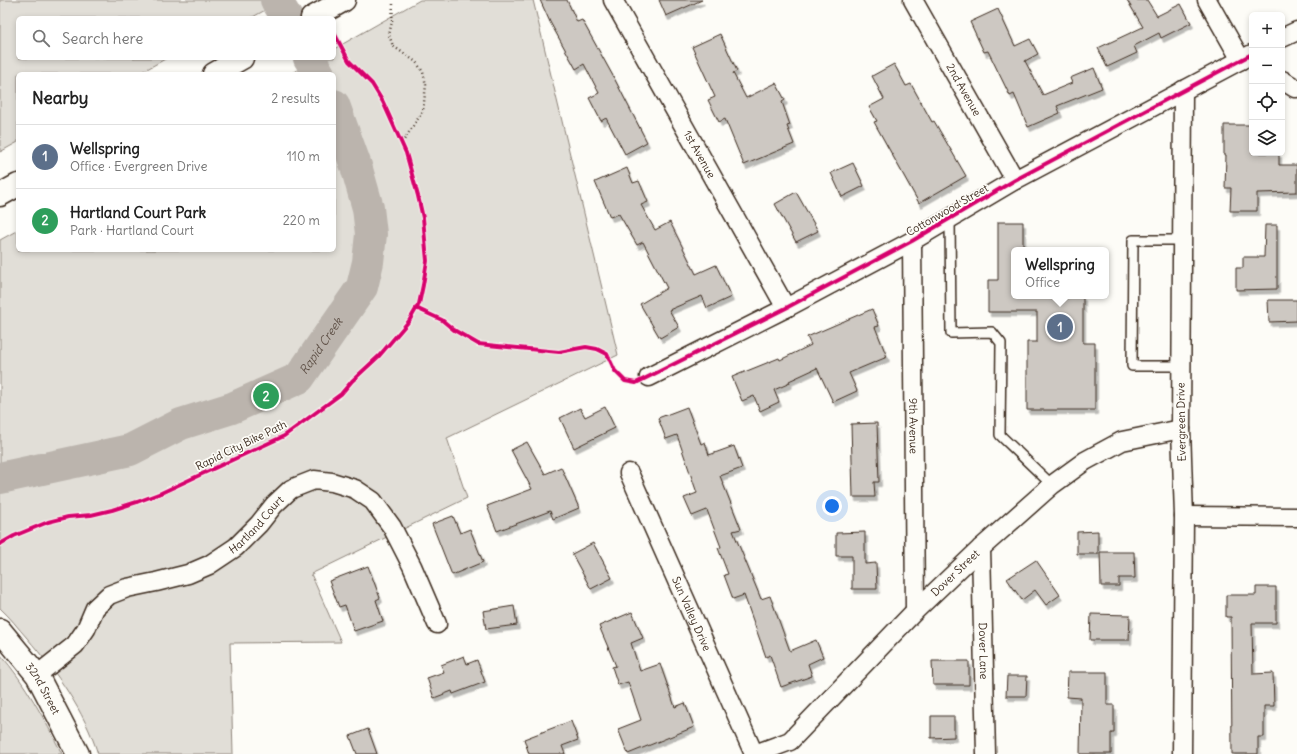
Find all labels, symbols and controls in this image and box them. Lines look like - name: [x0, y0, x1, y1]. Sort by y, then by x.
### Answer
- map controls: [1249, 12, 1285, 156]
- button: +: [1249, 12, 1285, 48]
- search box: [16, 16, 336, 60]
- icon: search: [30, 27, 52, 49]
- text: Search here: [62, 29, 143, 48]
- button: −: [1249, 48, 1285, 84]
- street label: 2nd Avenue: [943, 61, 984, 119]
- button: locate: [1249, 84, 1285, 120]
- text: Nearby: [32, 87, 88, 109]
- text: 2 results: [271, 90, 320, 107]
- button: layers: [1249, 120, 1285, 156]
- street label: 1st Avenue: [681, 128, 719, 181]
- text: Wellspring: [70, 139, 140, 158]
- text: 1: [42, 148, 48, 165]
- text: 110 m: [287, 148, 320, 165]
- text: Office · Evergreen Drive: [70, 158, 207, 175]
- street label: Cottonwood Street: [903, 181, 991, 239]
- text: Hartland Court Park: [70, 203, 206, 222]
- text: 2: [41, 212, 49, 229]
- text: 220 m: [283, 212, 320, 229]
- text: Park · Hartland Court: [70, 222, 194, 239]
- popup: [1011, 247, 1109, 299]
- text: Wellspring: [1025, 255, 1095, 274]
- text: Office: [1025, 274, 1060, 291]
- pin: 1: [1047, 312, 1073, 342]
- water label: Rapid Creek: [296, 314, 346, 377]
- pin: 2: [253, 381, 279, 411]
- street label: Evergreen Drive: [1173, 382, 1189, 462]
- street label: 9th Avenue: [906, 398, 921, 454]
- street label: Rapid City Bike Path: [193, 417, 289, 473]
- street label: Hartland Court: [226, 492, 287, 557]
- your location: [822, 496, 842, 516]
- street label: Dover Street: [928, 546, 982, 599]
- street label: Sun Valley Drive: [669, 574, 714, 653]
- street label: Dover Lane: [976, 622, 991, 680]
- street label: 32nd Street: [23, 660, 63, 717]

